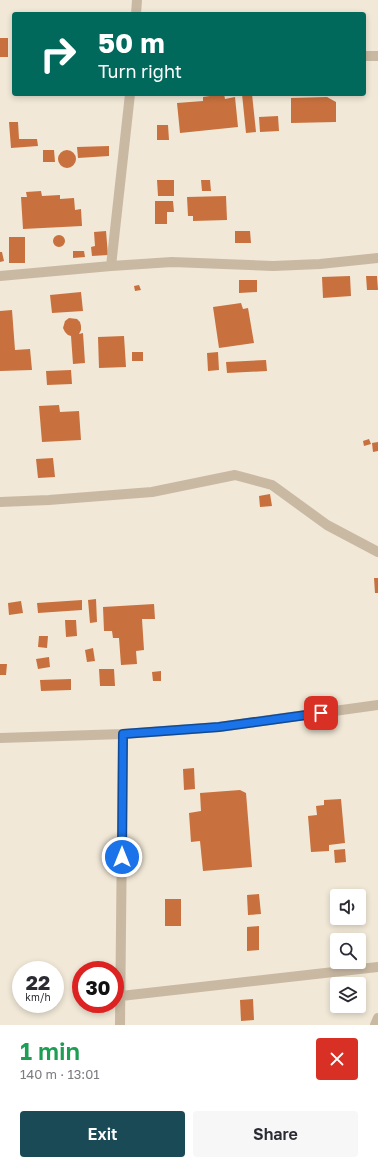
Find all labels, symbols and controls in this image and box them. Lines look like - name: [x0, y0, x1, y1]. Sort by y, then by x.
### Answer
- text: 50 m: [98, 26, 165, 59]
- icon: right: [32, 28, 84, 80]
- text: Turn right: [98, 60, 182, 82]
- pin: [304, 696, 338, 730]
- icon: arrive: [310, 702, 332, 724]
- position arrow: [101, 836, 143, 878]
- map controls: [330, 889, 366, 1013]
- button: sound: [330, 889, 366, 925]
- button: search: [330, 933, 366, 969]
- speed limit sign: 30: [72, 961, 124, 1013]
- text: 22: [26, 970, 50, 994]
- button: layers: [330, 977, 366, 1013]
- text: km/h: [25, 991, 51, 1003]
- text: 1 min: [20, 1036, 80, 1065]
- button: close: [316, 1038, 358, 1080]
- text: 140 m · 13:01: [20, 1066, 100, 1082]
- button: Exit: [20, 1111, 185, 1157]
- button: Share: [193, 1111, 358, 1157]

